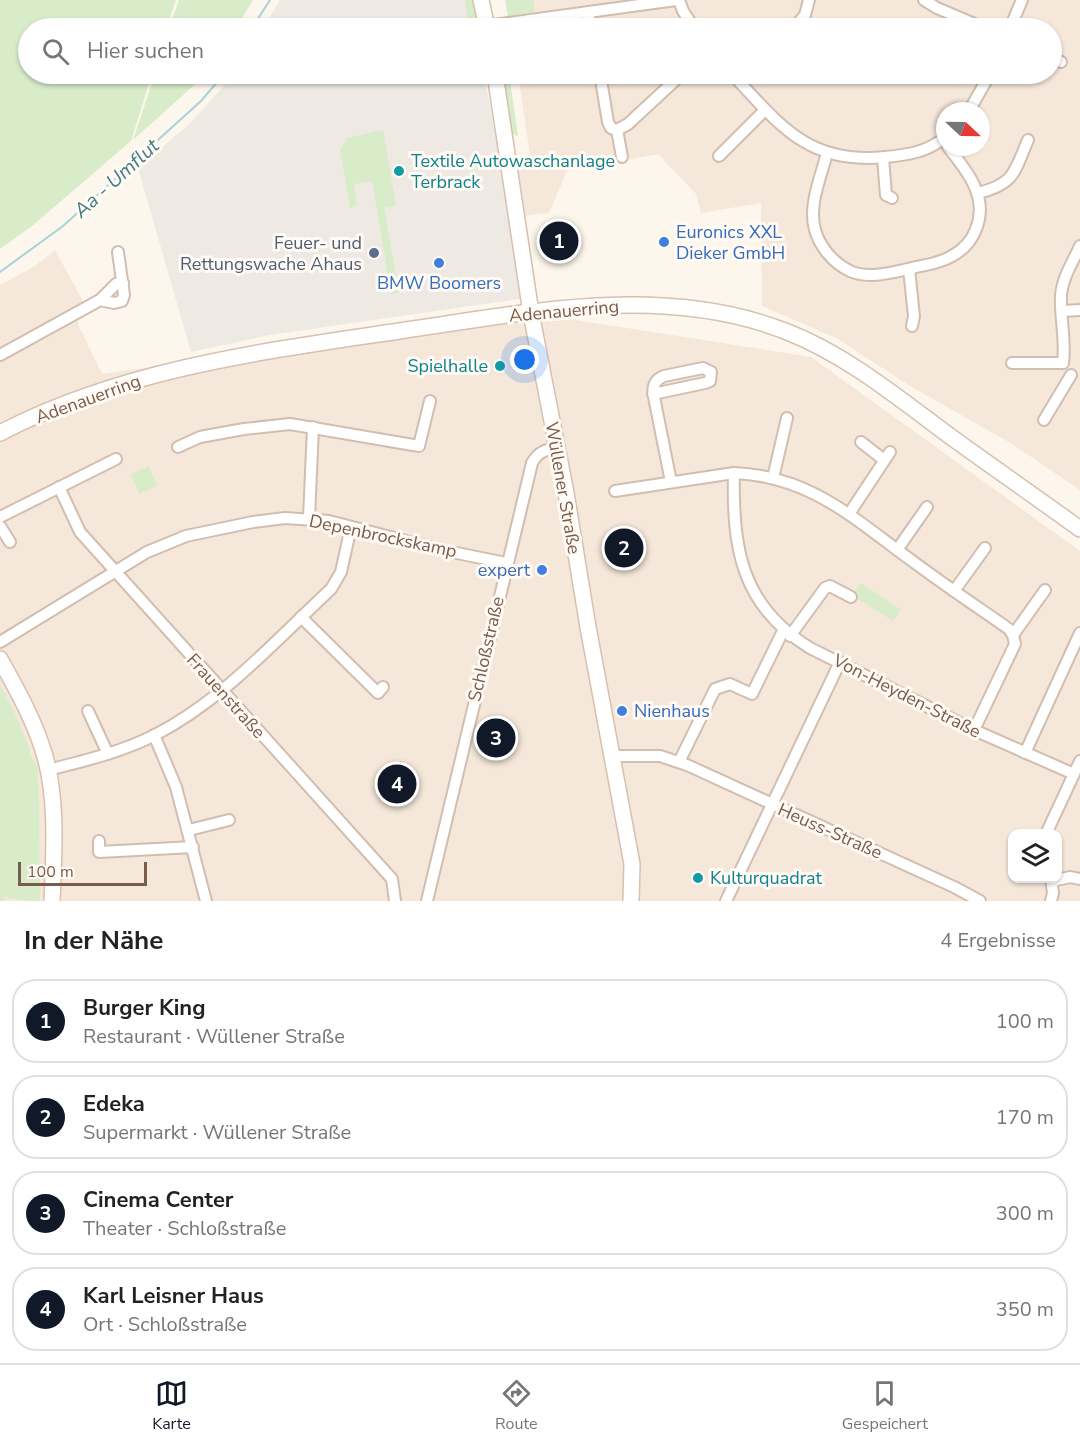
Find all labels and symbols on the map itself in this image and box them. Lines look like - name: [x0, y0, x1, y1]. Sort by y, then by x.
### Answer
- north arrow: [936, 102, 990, 156]
- water label: Aa - Umflut: [67, 132, 166, 225]
- place label: Textile Autowaschanlage Terbrack: [411, 149, 615, 194]
- marker: Textile Autowaschanlage Terbrack: [392, 164, 406, 178]
- pin: 1: [540, 218, 578, 264]
- place label: Euronics XXL Dieker GmbH: [676, 220, 785, 265]
- place label: Feuer- und Rettungswache Ahaus: [180, 231, 362, 276]
- marker: Euronics XXL Dieker GmbH: [657, 235, 671, 249]
- marker: Feuer- und Rettungswache Ahaus: [367, 246, 381, 260]
- marker: BMW Boomers: [432, 256, 446, 270]
- place label: BMW Boomers: [377, 271, 501, 295]
- street label: Adenauerring: [508, 294, 620, 328]
- your location: [510, 345, 539, 374]
- place label: Spielhalle: [407, 354, 488, 378]
- marker: Spielhalle: [493, 359, 507, 373]
- street label: Adenauerring: [32, 369, 144, 429]
- street label: Wüllener Straße: [540, 420, 586, 556]
- street label: Depenbrockskamp: [307, 509, 459, 563]
- pin: 2: [604, 526, 644, 570]
- place label: expert: [478, 558, 531, 582]
- marker: expert: [535, 563, 549, 577]
- street label: Schloßstraße: [462, 594, 510, 704]
- street label: Frauenstraße: [181, 648, 271, 744]
- street label: Von-Heyden-Straße: [828, 648, 985, 744]
- place label: Nienhaus: [634, 699, 710, 723]
- marker: Nienhaus: [615, 704, 629, 718]
- pin: 3: [476, 716, 516, 760]
- pin: 4: [378, 762, 416, 806]
- street label: Heuss-Straße: [774, 797, 886, 865]
- scale bar: [18, 859, 147, 886]
- place label: Kulturquadrat: [710, 866, 823, 890]
- marker: Kulturquadrat: [691, 871, 705, 885]

